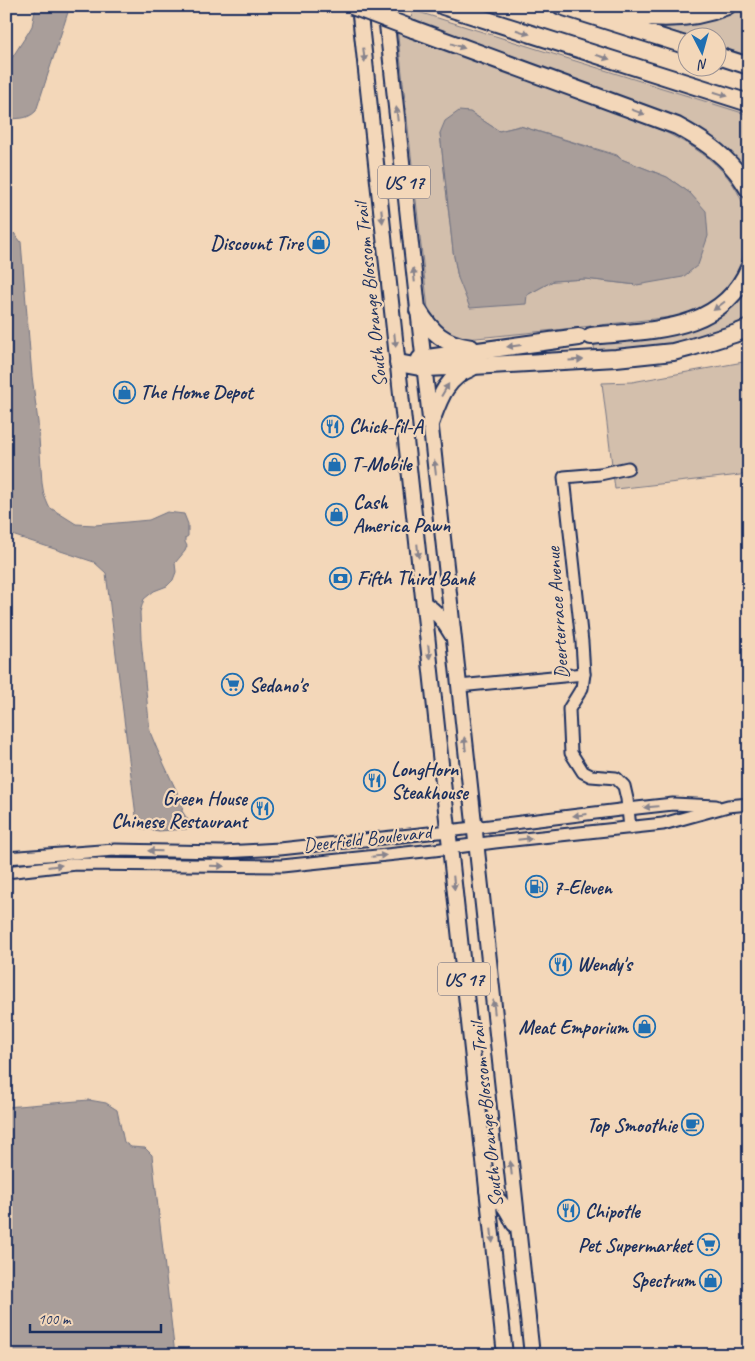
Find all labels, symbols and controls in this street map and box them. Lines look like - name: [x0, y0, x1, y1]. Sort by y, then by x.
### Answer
- one-way arrow: [516, 28, 531, 36]
- north arrow: [678, 28, 728, 78]
- one-way arrow: [451, 43, 466, 50]
- one-way arrow: [360, 47, 368, 63]
- one-way arrow: [596, 53, 611, 61]
- text: N: [696, 56, 709, 74]
- one-way arrow: [713, 91, 728, 99]
- one-way arrow: [393, 105, 401, 121]
- one-way arrow: [631, 108, 646, 116]
- road number: US 17: [378, 166, 430, 198]
- street label: South Orange Blossom Trail: [348, 198, 393, 388]
- one-way arrow: [378, 209, 386, 225]
- place label: Discount Tire: [211, 231, 304, 256]
- shop icon: Discount Tire: [307, 231, 331, 255]
- one-way arrow: [410, 267, 418, 283]
- one-way arrow: [713, 300, 726, 311]
- one-way arrow: [391, 332, 399, 348]
- one-way arrow: [505, 342, 521, 350]
- one-way arrow: [569, 356, 585, 364]
- shop icon: The Home Depot: [112, 380, 136, 404]
- place label: The Home Depot: [140, 380, 255, 405]
- one-way arrow: [441, 383, 450, 396]
- restaurant icon: Chick-fil-A: [321, 414, 345, 438]
- place label: Chick-fil-A: [349, 414, 424, 439]
- shop icon: T-Mobile: [323, 452, 347, 476]
- place label: T-Mobile: [351, 452, 413, 477]
- one-way arrow: [431, 459, 439, 475]
- place label: Cash America Pawn: [353, 490, 451, 538]
- shop icon: Cash America Pawn: [325, 502, 349, 526]
- one-way arrow: [414, 543, 422, 559]
- street label: Deerterrace Avenue: [540, 545, 575, 680]
- bank icon: Fifth Third Bank: [329, 566, 353, 590]
- place label: Fifth Third Bank: [357, 566, 476, 591]
- one-way arrow: [425, 644, 433, 660]
- supermarket icon: Sedano's: [221, 673, 245, 697]
- place label: Sedano's: [249, 673, 309, 698]
- one-way arrow: [461, 736, 469, 752]
- place label: LongHorn Steakhouse: [391, 757, 469, 805]
- restaurant icon: LongHorn Steakhouse: [363, 769, 387, 793]
- place label: Green House Chinese Restaurant: [111, 786, 249, 834]
- restaurant icon: Green House Chinese Restaurant: [251, 797, 275, 821]
- one-way arrow: [642, 803, 658, 811]
- one-way arrow: [571, 811, 587, 819]
- street label: Deerfield Boulevard: [302, 819, 436, 858]
- one-way arrow: [517, 835, 533, 843]
- one-way arrow: [147, 847, 163, 855]
- one-way arrow: [371, 852, 387, 860]
- one-way arrow: [47, 862, 63, 870]
- one-way arrow: [209, 862, 225, 870]
- one-way arrow: [450, 875, 458, 891]
- fuel station icon: 7-Eleven: [525, 875, 549, 899]
- place label: 7-Eleven: [553, 875, 614, 900]
- restaurant icon: Wendy's: [549, 952, 573, 976]
- place label: Wendy's: [577, 952, 634, 977]
- road number: US 17: [438, 962, 490, 996]
- one-way arrow: [490, 998, 498, 1014]
- place label: Meat Emporium: [519, 1015, 630, 1040]
- shop icon: Meat Emporium: [632, 1015, 656, 1039]
- street label: South Orange Blossom Trail: [464, 1018, 509, 1208]
- place label: Top Smoothie: [587, 1113, 678, 1138]
- cafe icon: Top Smoothie: [681, 1113, 705, 1137]
- one-way arrow: [507, 1160, 515, 1176]
- restaurant icon: Chipotle: [557, 1199, 581, 1223]
- place label: Chipotle: [585, 1199, 641, 1224]
- one-way arrow: [488, 1228, 496, 1244]
- place label: Pet Supermarket: [578, 1233, 694, 1258]
- supermarket icon: Pet Supermarket: [696, 1233, 720, 1257]
- place label: Spectrum: [630, 1268, 697, 1293]
- shop icon: Spectrum: [699, 1268, 723, 1292]
- scale bar: [30, 1301, 161, 1333]
- text: 100 m: [38, 1310, 72, 1329]

